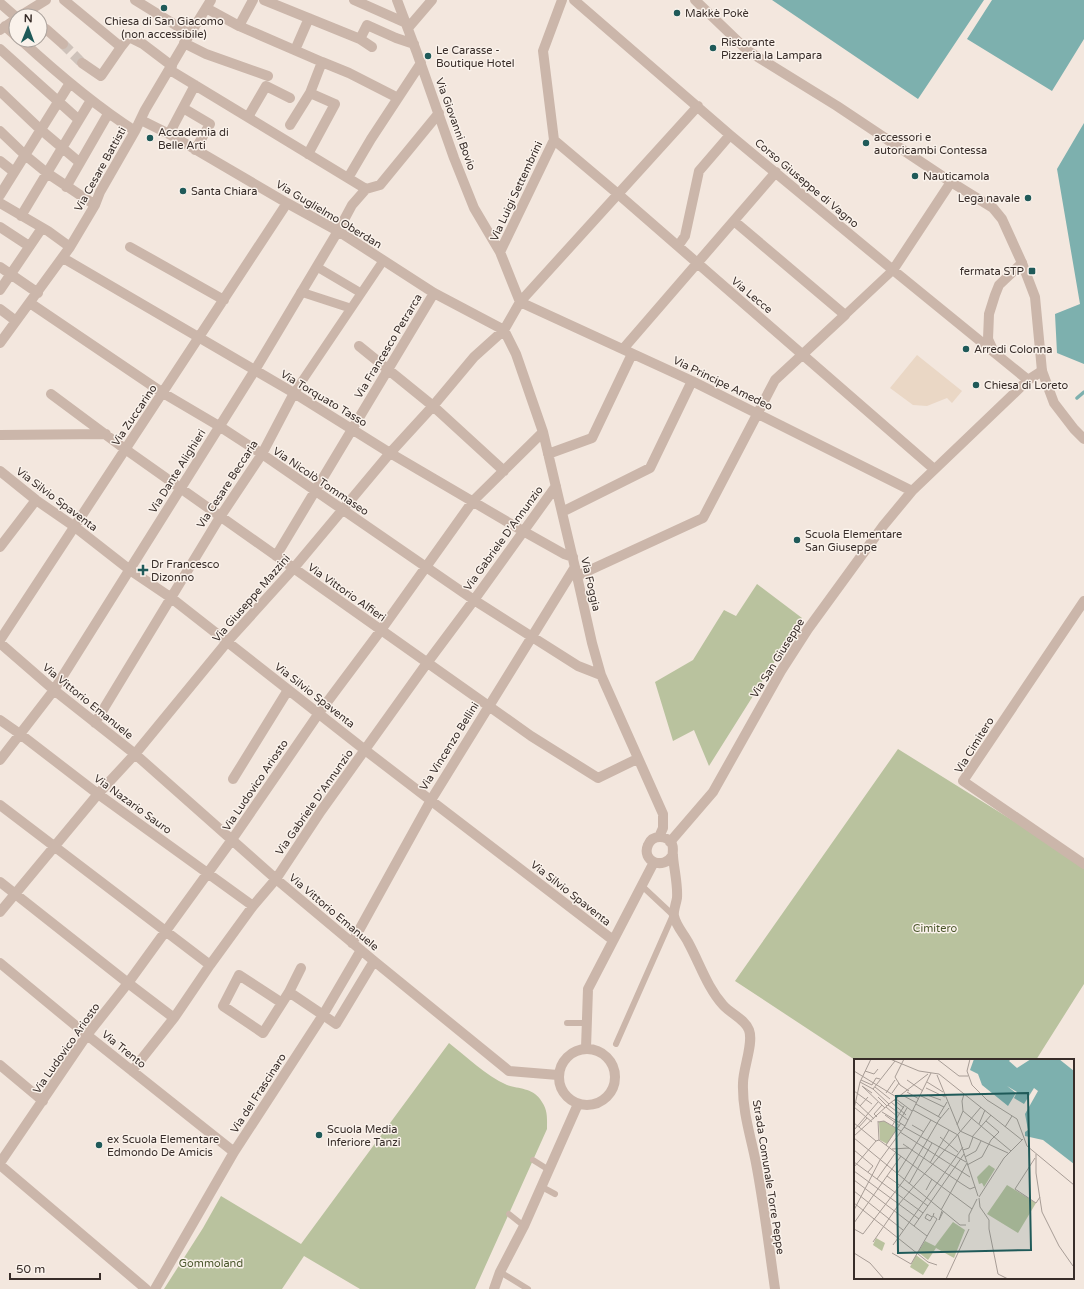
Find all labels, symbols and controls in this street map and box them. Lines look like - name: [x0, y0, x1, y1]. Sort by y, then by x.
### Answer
- marker: Chiesa di San Giacomo (non accessibile): [159, 3, 169, 13]
- place label: Makkè Pokè: [685, 7, 749, 20]
- north arrow: [8, 8, 48, 48]
- marker: Makkè Pokè: [672, 8, 682, 18]
- text: N: [24, 12, 33, 25]
- place label: Chiesa di San Giacomo (non accessibile): [104, 15, 224, 41]
- place label: Ristorante Pizzeria la Lampara: [721, 36, 822, 62]
- marker: Ristorante Pizzeria la Lampara: [708, 43, 718, 53]
- place label: Le Carasse - Boutique Hotel: [436, 44, 515, 70]
- marker: Le Carasse - Boutique Hotel: [423, 51, 433, 61]
- street label: Via Giovanni Bovio: [433, 76, 478, 172]
- street label: Via Cesare Battisti: [72, 125, 129, 214]
- place label: Accademia di Belle Arti: [158, 126, 229, 152]
- place label: accessori e autoricambi Contessa: [874, 131, 987, 157]
- marker: Accademia di Belle Arti: [145, 133, 155, 143]
- street label: Corso Giuseppe di Vagno: [752, 136, 861, 231]
- marker: accessori e autoricambi Contessa: [861, 138, 871, 148]
- street label: Via Luigi Settembrini: [488, 139, 545, 243]
- place label: Nauticamola: [923, 170, 989, 183]
- marker: Nauticamola: [910, 171, 920, 181]
- street label: Via Guglielmo Oberdan: [273, 178, 384, 251]
- place label: Santa Chiara: [191, 185, 257, 198]
- marker: Santa Chiara: [178, 186, 188, 196]
- place label: Lega navale: [958, 192, 1020, 205]
- marker: Lega navale: [1023, 193, 1033, 203]
- place label: fermata STP: [960, 265, 1024, 278]
- marker: fermata STP: [1027, 266, 1037, 276]
- street label: Via Lecce: [728, 274, 775, 316]
- street label: Via Francesco Petrarca: [352, 292, 425, 401]
- place label: Arredi Colonna: [974, 343, 1052, 356]
- marker: Arredi Colonna: [961, 344, 971, 354]
- street label: Via Principe Amedeo: [671, 354, 775, 413]
- street label: Via Torquato Tasso: [278, 367, 370, 430]
- place label: Chiesa di Loreto: [984, 379, 1069, 392]
- marker: Chiesa di Loreto: [971, 380, 981, 390]
- street label: Via Zuccarino: [109, 382, 160, 448]
- street label: Via Dante Alighieri: [146, 427, 209, 516]
- street label: Via Cesare Beccaria: [194, 438, 261, 531]
- street label: Via Nicolò Tommaseo: [270, 444, 371, 519]
- street label: Via Silvio Spaventa: [14, 465, 100, 534]
- street label: Via Gabriele D'Annunzio: [461, 483, 546, 593]
- place label: Scuola Elementare San Giuseppe: [805, 528, 902, 554]
- marker: Scuola Elementare San Giuseppe: [792, 535, 802, 545]
- street label: Via Giuseppe Mazzini: [210, 552, 293, 645]
- street label: Via Foggia: [578, 556, 603, 612]
- place label: Dr Francesco Dizonno: [151, 558, 220, 584]
- street label: Via Vittorio Alfieri: [305, 561, 388, 624]
- marker: Dr Francesco Dizonno: [138, 565, 148, 575]
- street label: Via San Giuseppe: [748, 616, 807, 700]
- street label: Via Silvio Spaventa: [272, 660, 357, 731]
- street label: Via Vittorio Emanuele: [40, 661, 136, 742]
- street label: Via Vincenzo Bellini: [417, 700, 482, 793]
- street label: Via Cimitero: [952, 715, 997, 776]
- street label: Via Ludovico Ariosto: [220, 737, 291, 834]
- street label: Via Gabriele D'Annunzio: [273, 747, 356, 858]
- street label: Via Nazario Sauro: [91, 772, 174, 837]
- street label: Via Silvio Spaventa: [528, 858, 613, 929]
- street label: Via Vittorio Emanuele: [286, 871, 381, 954]
- park label: Cimitero: [913, 922, 957, 935]
- street label: Via Ludovico Ariosto: [30, 1000, 103, 1096]
- street label: Via Trento: [99, 1028, 149, 1071]
- street label: Via del Frascinaro: [228, 1051, 289, 1136]
- inset map: [854, 1059, 1074, 1279]
- street label: Strada Comunale Torre Peppe: [750, 1099, 787, 1255]
- place label: Scuola Media Inferiore Tanzi: [327, 1123, 400, 1149]
- marker: Scuola Media Inferiore Tanzi: [314, 1130, 324, 1140]
- place label: ex Scuola Elementare Edmondo De Amicis: [107, 1133, 219, 1159]
- marker: ex Scuola Elementare Edmondo De Amicis: [94, 1140, 104, 1150]
- scale bar: [10, 1255, 100, 1281]
- park label: Gommoland: [179, 1257, 243, 1270]
- text: 50 m: [16, 1262, 45, 1276]

